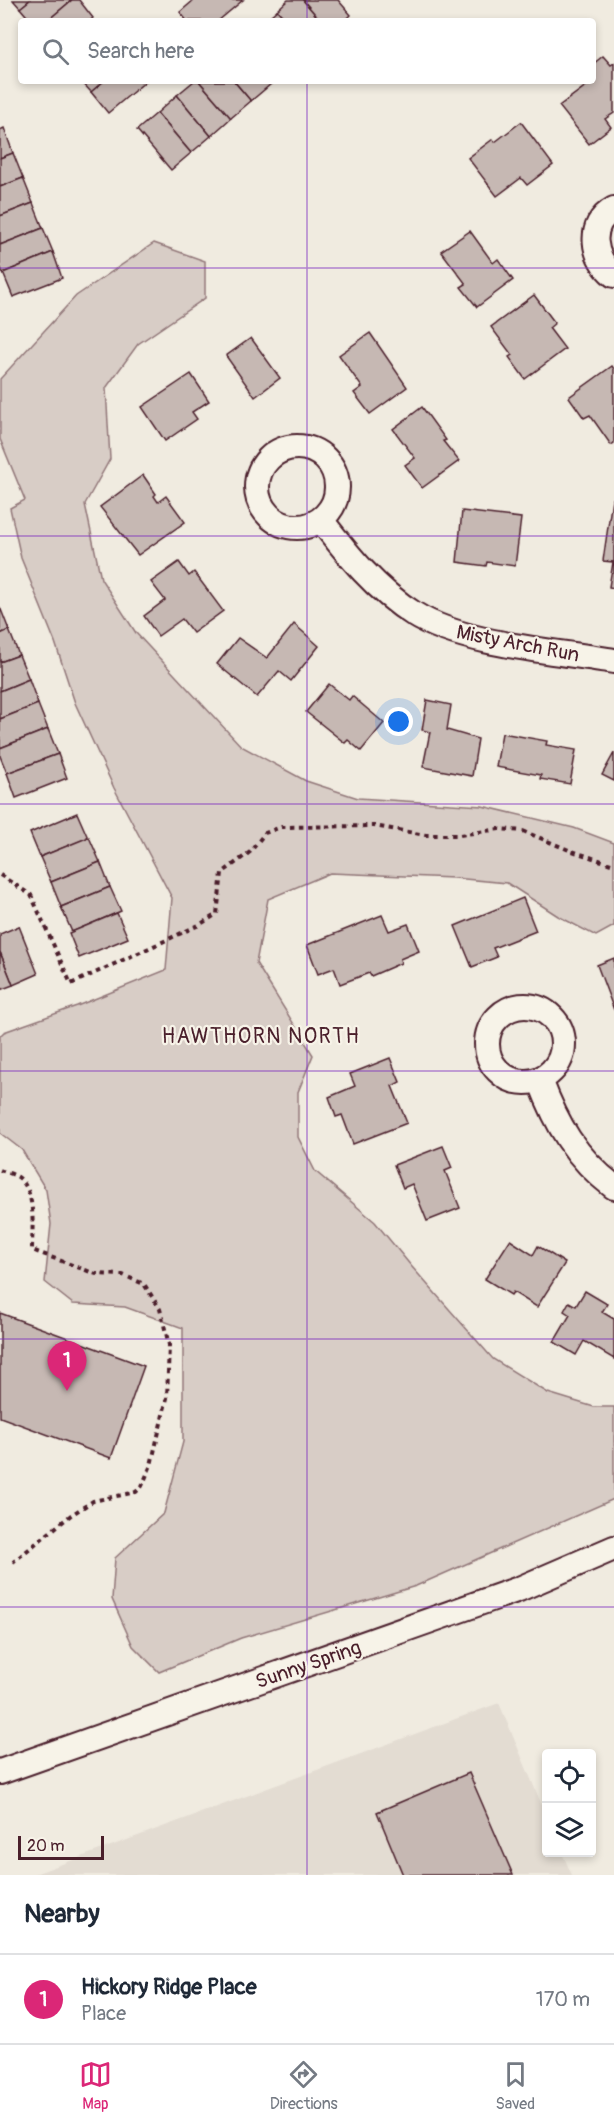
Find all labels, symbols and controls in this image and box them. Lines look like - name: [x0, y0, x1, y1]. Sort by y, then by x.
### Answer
- search box: [18, 18, 596, 84]
- icon: search: [39, 35, 72, 68]
- text: Search here: [87, 37, 194, 65]
- street label: Misty Arch Run: [454, 619, 582, 668]
- your location: [384, 707, 413, 736]
- district label: HAWTHORN NORTH: [162, 1023, 360, 1050]
- pin: 1: [48, 1342, 86, 1391]
- street label: Sunny Spring: [252, 1635, 364, 1694]
- map controls: [542, 1749, 596, 1857]
- button: locate: [542, 1749, 596, 1803]
- button: layers: [542, 1803, 596, 1857]
- scale bar: [18, 1833, 104, 1860]
- text: 20 m: [27, 1836, 65, 1856]
- text: Nearby: [24, 1898, 100, 1930]
- text: Hickory Ridge Place: [81, 1973, 257, 2001]
- text: 1: [40, 1987, 47, 2012]
- text: 170 m: [536, 1987, 590, 2012]
- text: Place: [81, 2001, 126, 2026]
- tab: Map: [79, 2058, 112, 2114]
- tab: Directions: [270, 2058, 338, 2114]
- tab: Saved: [495, 2058, 535, 2114]

